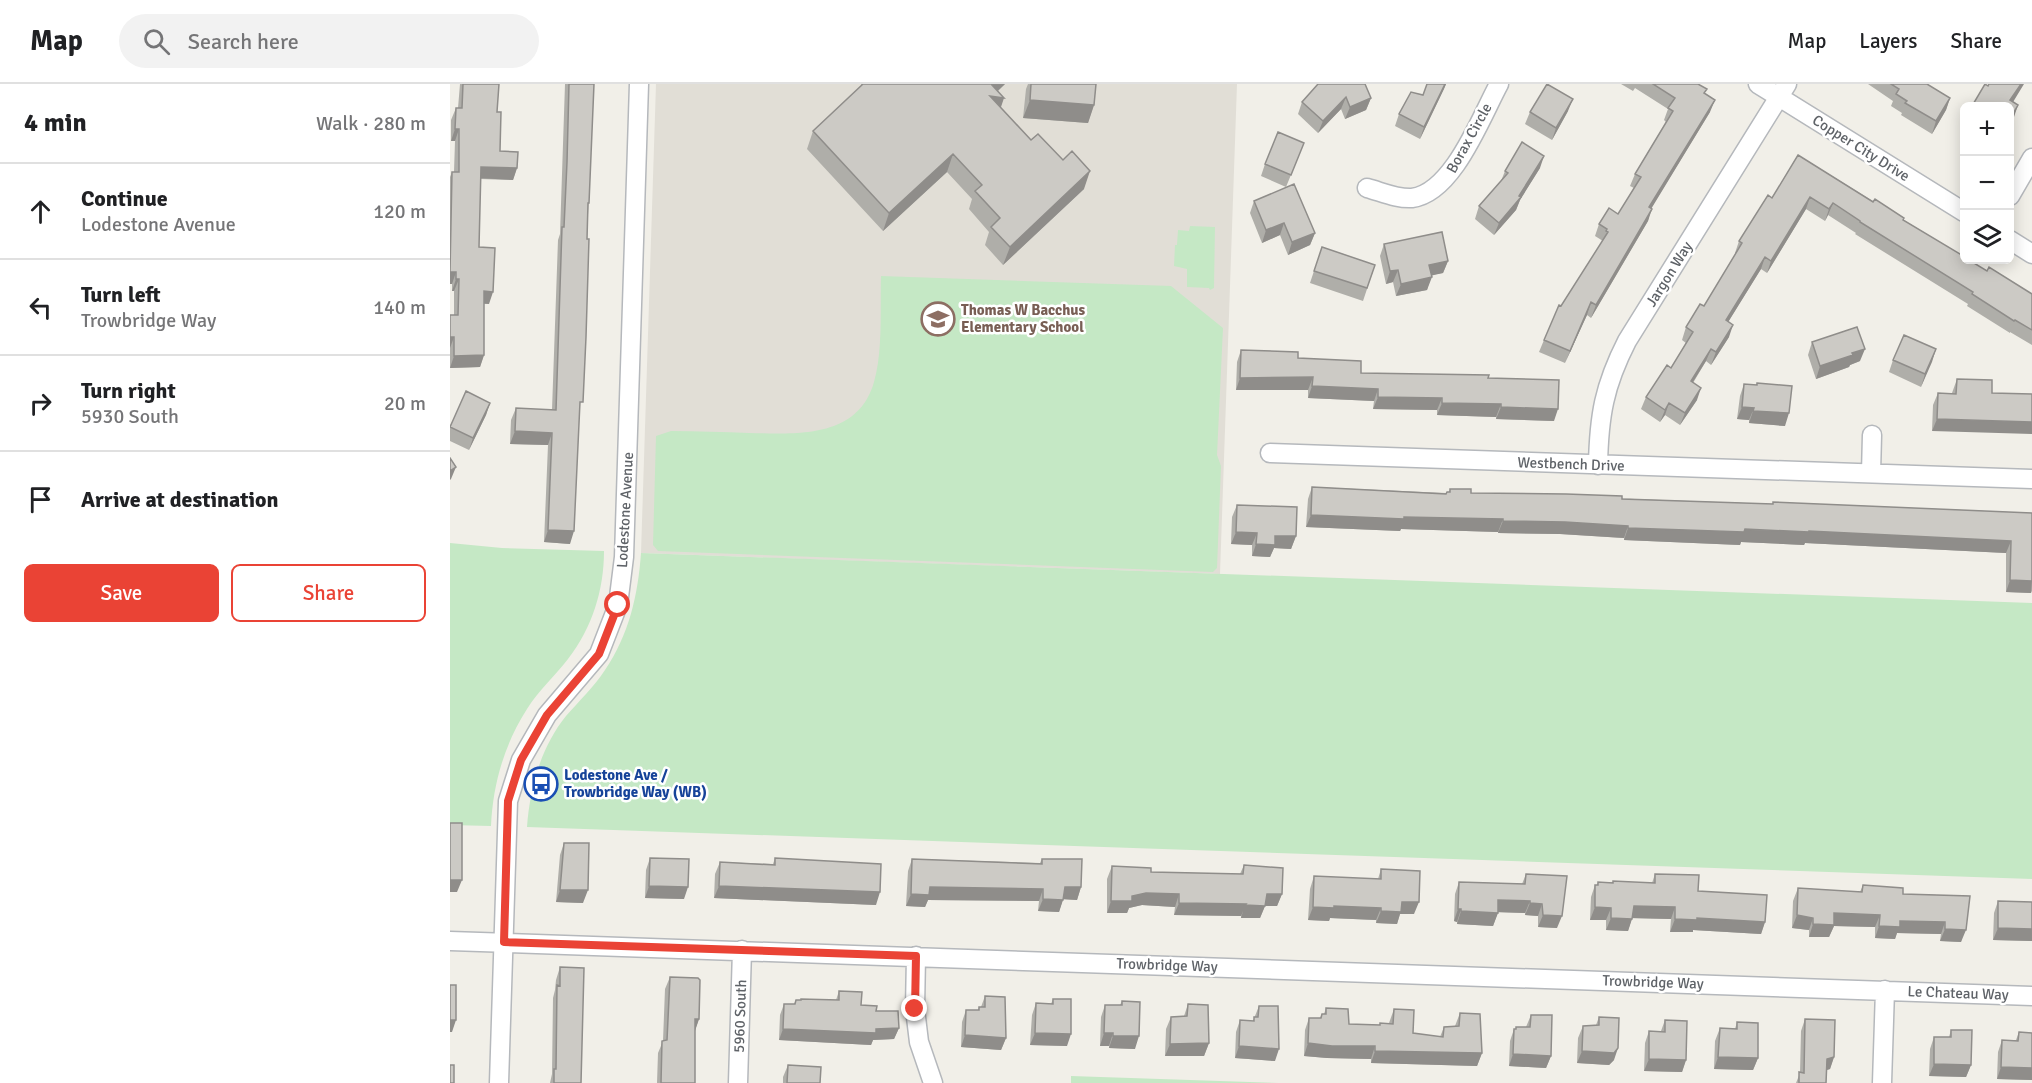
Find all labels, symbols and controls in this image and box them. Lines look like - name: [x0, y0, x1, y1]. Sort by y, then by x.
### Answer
- search box: [119, 14, 539, 68]
- text: Map: [30, 24, 83, 58]
- icon: search: [140, 25, 173, 58]
- text: Search here: [188, 28, 299, 55]
- text: Map: [1788, 28, 1826, 54]
- text: Layers: [1859, 28, 1917, 54]
- text: Share: [1950, 28, 2002, 54]
- street label: Borax Circle: [1442, 100, 1496, 176]
- map controls: [1960, 102, 2014, 264]
- button: +: [1960, 102, 2014, 156]
- text: 4 min: [24, 107, 87, 139]
- text: Walk · 280 m: [316, 111, 426, 136]
- street label: Copper City Drive: [1809, 111, 1913, 185]
- button: −: [1960, 156, 2014, 210]
- text: Continue: [81, 185, 168, 212]
- icon: ahead: [24, 195, 57, 228]
- text: 120 m: [373, 199, 426, 224]
- button: layers: [1960, 210, 2014, 264]
- text: Lodestone Avenue: [81, 212, 236, 237]
- street label: Jargon Way: [1642, 238, 1696, 310]
- text: Turn left: [81, 281, 161, 308]
- icon: left: [24, 291, 57, 324]
- text: 140 m: [373, 295, 426, 320]
- school or university icon: Thomas W Bacchus Elementary School: [920, 301, 956, 337]
- place label: Thomas W Bacchus Elementary School: [961, 301, 1086, 336]
- text: Trowbridge Way: [81, 308, 216, 333]
- text: Turn right: [81, 377, 176, 404]
- icon: right: [24, 387, 57, 420]
- text: 20 m: [384, 391, 426, 416]
- text: 5930 South: [81, 404, 179, 429]
- street label: Lodestone Avenue: [613, 452, 637, 568]
- street label: Westbench Drive: [1517, 453, 1625, 475]
- icon: arrive: [24, 483, 57, 516]
- text: Arrive at destination: [81, 486, 278, 513]
- button: Save: [24, 564, 219, 622]
- button: Share: [231, 564, 426, 622]
- route start: [604, 591, 630, 617]
- bus stop icon: Lodestone Ave / Trowbridge Way (WB): [523, 766, 559, 802]
- place label: Lodestone Ave / Trowbridge Way (WB): [564, 766, 707, 801]
- street label: Trowbridge Way: [1116, 954, 1218, 976]
- street label: Trowbridge Way: [1602, 971, 1704, 993]
- street label: 5960 South: [730, 979, 750, 1053]
- street label: Le Chateau Way: [1907, 982, 2009, 1004]
- route end: [901, 995, 927, 1021]

